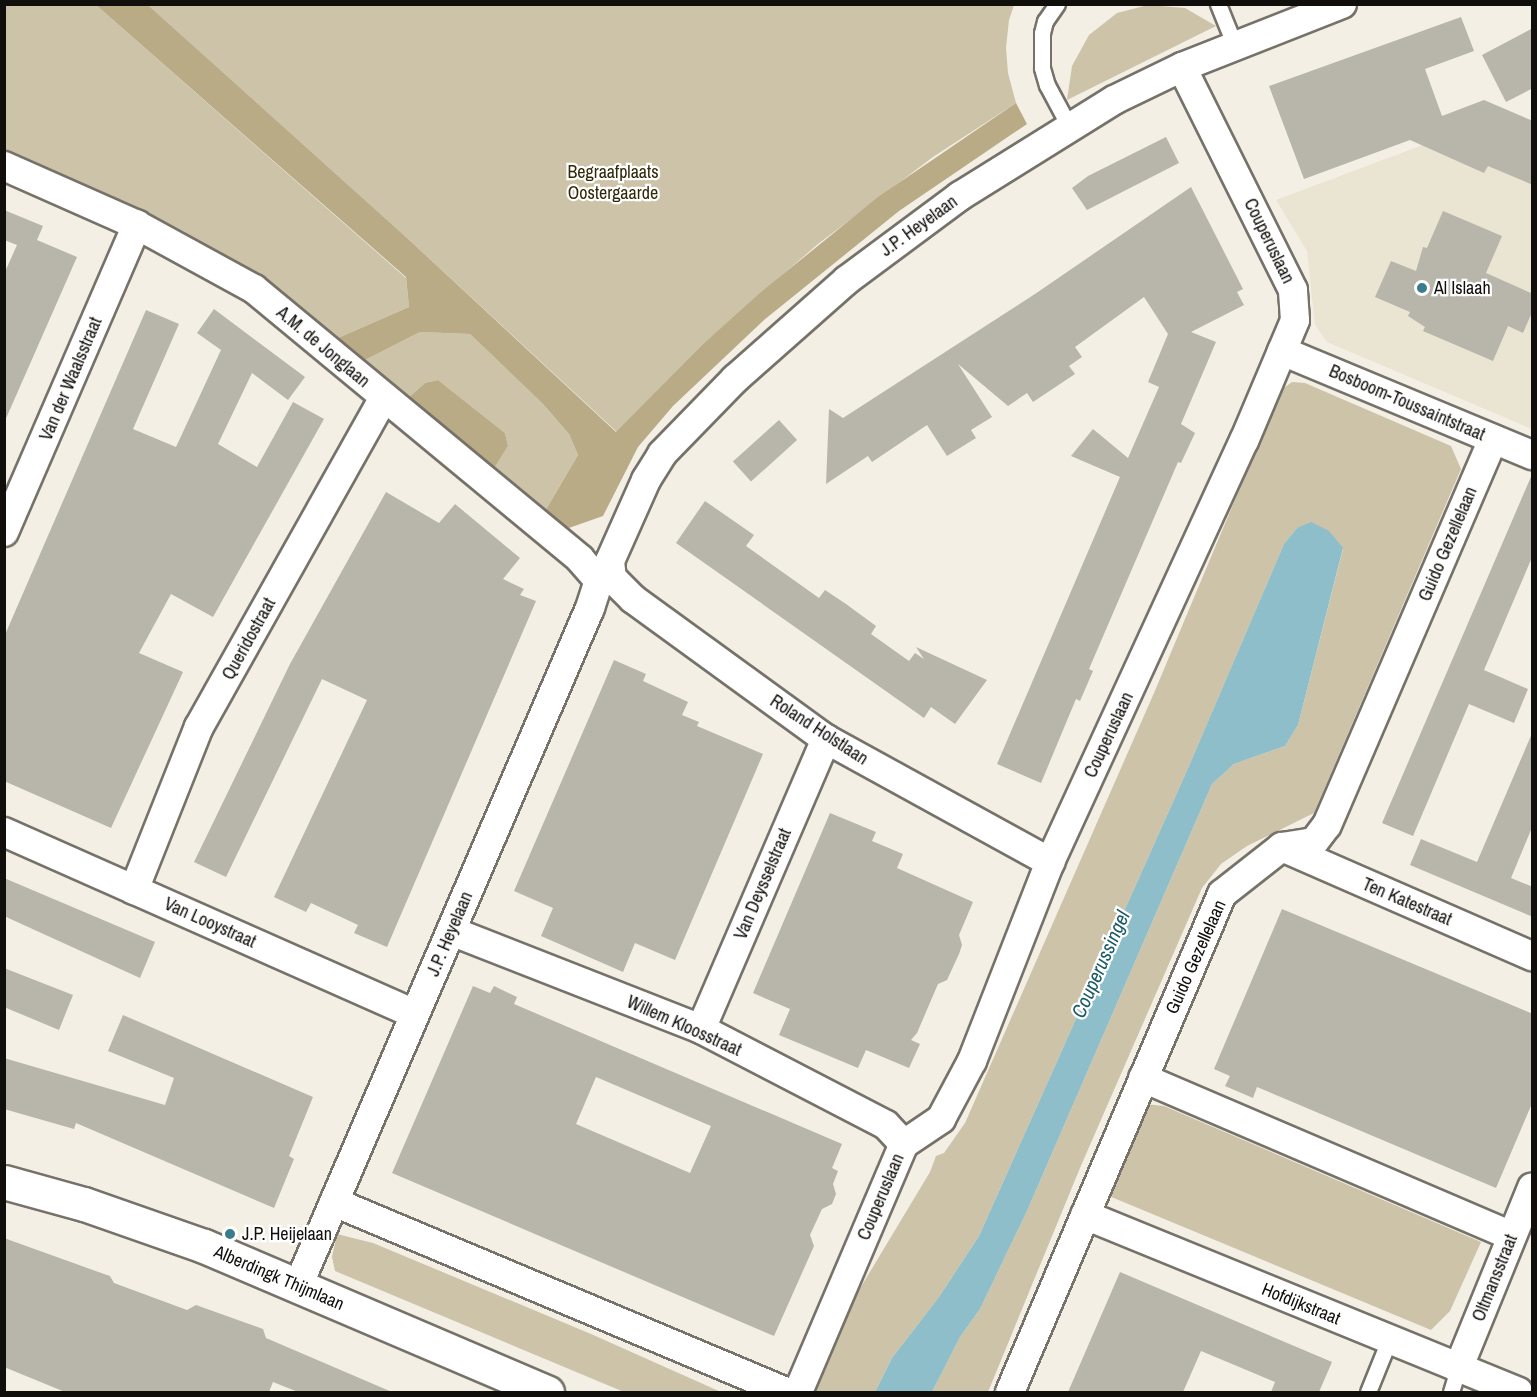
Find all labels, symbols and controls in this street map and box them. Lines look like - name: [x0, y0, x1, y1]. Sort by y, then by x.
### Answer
- park label: Begraafplaats Oostergaarde: [567, 162, 659, 204]
- street label: J.P. Heyelaan: [876, 191, 962, 261]
- street label: Couperuslaan: [1239, 195, 1299, 287]
- place label: Al Islaah: [1434, 277, 1491, 299]
- marker: Al Islaah: [1415, 281, 1429, 295]
- street label: A.M. de Jonglaan: [272, 302, 374, 392]
- street label: Van der Waalsstraat: [35, 314, 107, 444]
- street label: Bosboom-Toussaintstraat: [1326, 360, 1488, 446]
- street label: Guido Gezellelaan: [1414, 484, 1482, 604]
- street label: Queridostraat: [218, 594, 280, 684]
- street label: Couperuslaan: [1080, 689, 1138, 781]
- street label: Roland Holstlaan: [766, 690, 872, 770]
- street label: Van Deysselstraat: [730, 825, 796, 943]
- street label: Ten Katestraat: [1359, 873, 1455, 931]
- street label: J.P. Heyelaan: [422, 888, 478, 980]
- street label: Van Looystraat: [161, 893, 259, 953]
- street label: Guido Gezellelaan: [1161, 897, 1231, 1017]
- water label: Couperussingel: [1066, 907, 1134, 1021]
- street label: Willem Kloosstraat: [623, 991, 745, 1061]
- street label: Couperuslaan: [853, 1150, 909, 1244]
- place label: J.P. Heijelaan: [242, 1223, 332, 1245]
- marker: J.P. Heijelaan: [223, 1227, 237, 1241]
- street label: Oltmansstraat: [1468, 1231, 1522, 1325]
- street label: Alberdingk Thijmlaan: [211, 1241, 347, 1315]
- street label: Hofdijkstraat: [1259, 1278, 1343, 1330]

